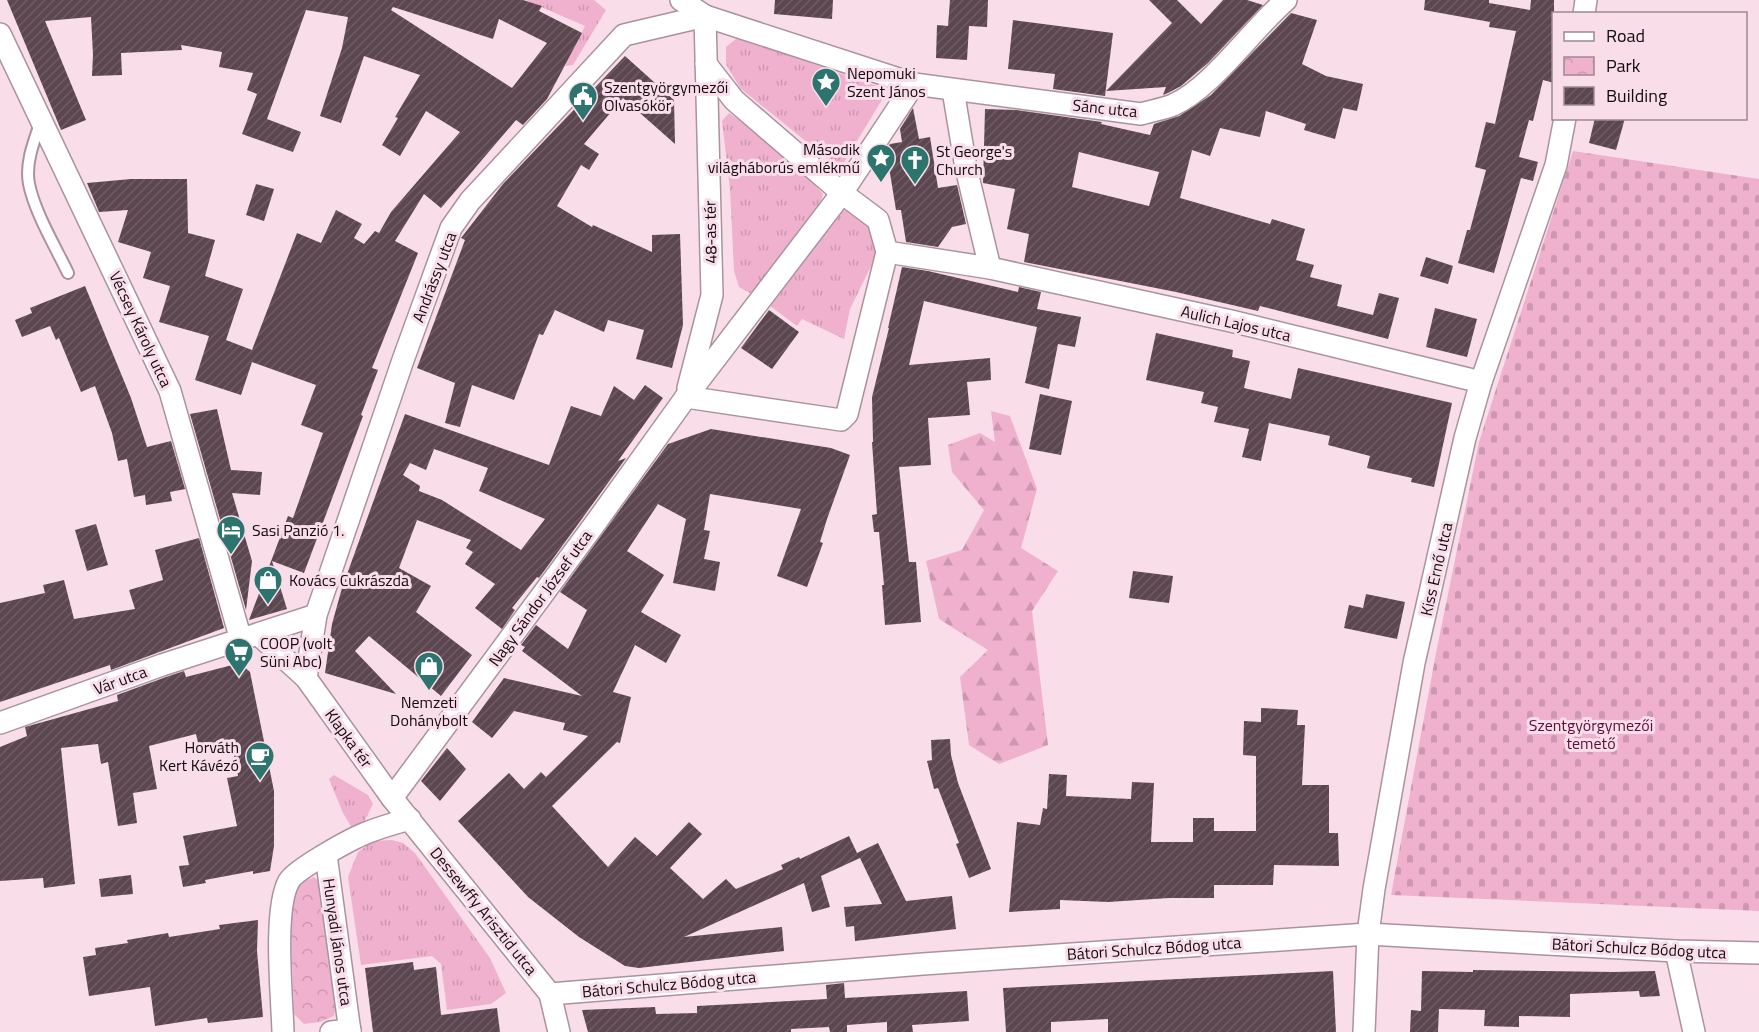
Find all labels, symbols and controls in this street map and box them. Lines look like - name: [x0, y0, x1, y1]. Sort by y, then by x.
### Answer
- legend: [1552, 12, 1747, 120]
- text: Road: [1606, 22, 1645, 49]
- text: Park: [1606, 52, 1641, 79]
- place label: Nepomuki Szent János: [847, 61, 926, 103]
- place icon: Nepomuki Szent János: [810, 66, 842, 108]
- place label: Szentgyörgymezői Olvasókör: [604, 75, 728, 117]
- public building icon: Szentgyörgymezői Olvasókör: [567, 80, 599, 122]
- text: Building: [1606, 82, 1667, 109]
- street label: Sánc utca: [1071, 93, 1139, 123]
- place label: Második világháborús emlékmű: [708, 137, 860, 179]
- place label: St George's Church: [936, 139, 1012, 181]
- place icon: Második világháborús emlékmű: [865, 142, 897, 184]
- church icon: St George's Church: [899, 144, 931, 186]
- street label: 48-as tér: [697, 200, 723, 264]
- street label: Andrássy utca: [406, 228, 462, 326]
- street label: Vécsey Károly utca: [104, 267, 178, 391]
- street label: Aulich Lajos utca: [1179, 299, 1293, 347]
- hotel icon: Sasi Panzió 1.: [215, 514, 247, 556]
- place label: Sasi Panzió 1.: [252, 518, 344, 542]
- street label: Kiss Ernő utca: [1414, 520, 1458, 618]
- street label: Nagy Sándor József utca: [482, 525, 598, 671]
- shop icon: Kovács Cukrászda: [252, 564, 284, 606]
- place label: Kovács Cukrászda: [289, 568, 409, 592]
- place label: COOP (volt Süni Abc): [260, 631, 333, 673]
- supermarket icon: COOP (volt Süni Abc): [223, 636, 255, 678]
- shop icon: Nemzeti Dohánybolt: [413, 650, 445, 692]
- street label: Vár utca: [90, 659, 150, 701]
- place label: Nemzeti Dohánybolt: [390, 690, 468, 732]
- street label: Klapka tér: [319, 704, 379, 773]
- park label: Szentgyörgymezői temető: [1529, 713, 1653, 755]
- place label: Horváth Kert Kávézó: [159, 735, 239, 777]
- cafe icon: Horváth Kert Kávézó: [244, 740, 276, 782]
- street label: Dessewffy Arisztid utca: [425, 842, 543, 980]
- street label: Hunyadi János utca: [317, 877, 359, 1007]
- street label: Bátori Schulcz Bódog utca: [1066, 930, 1242, 966]
- street label: Bátori Schulcz Bódog utca: [1551, 931, 1727, 965]
- street label: Bátori Schulcz Bódog utca: [581, 964, 757, 1004]

